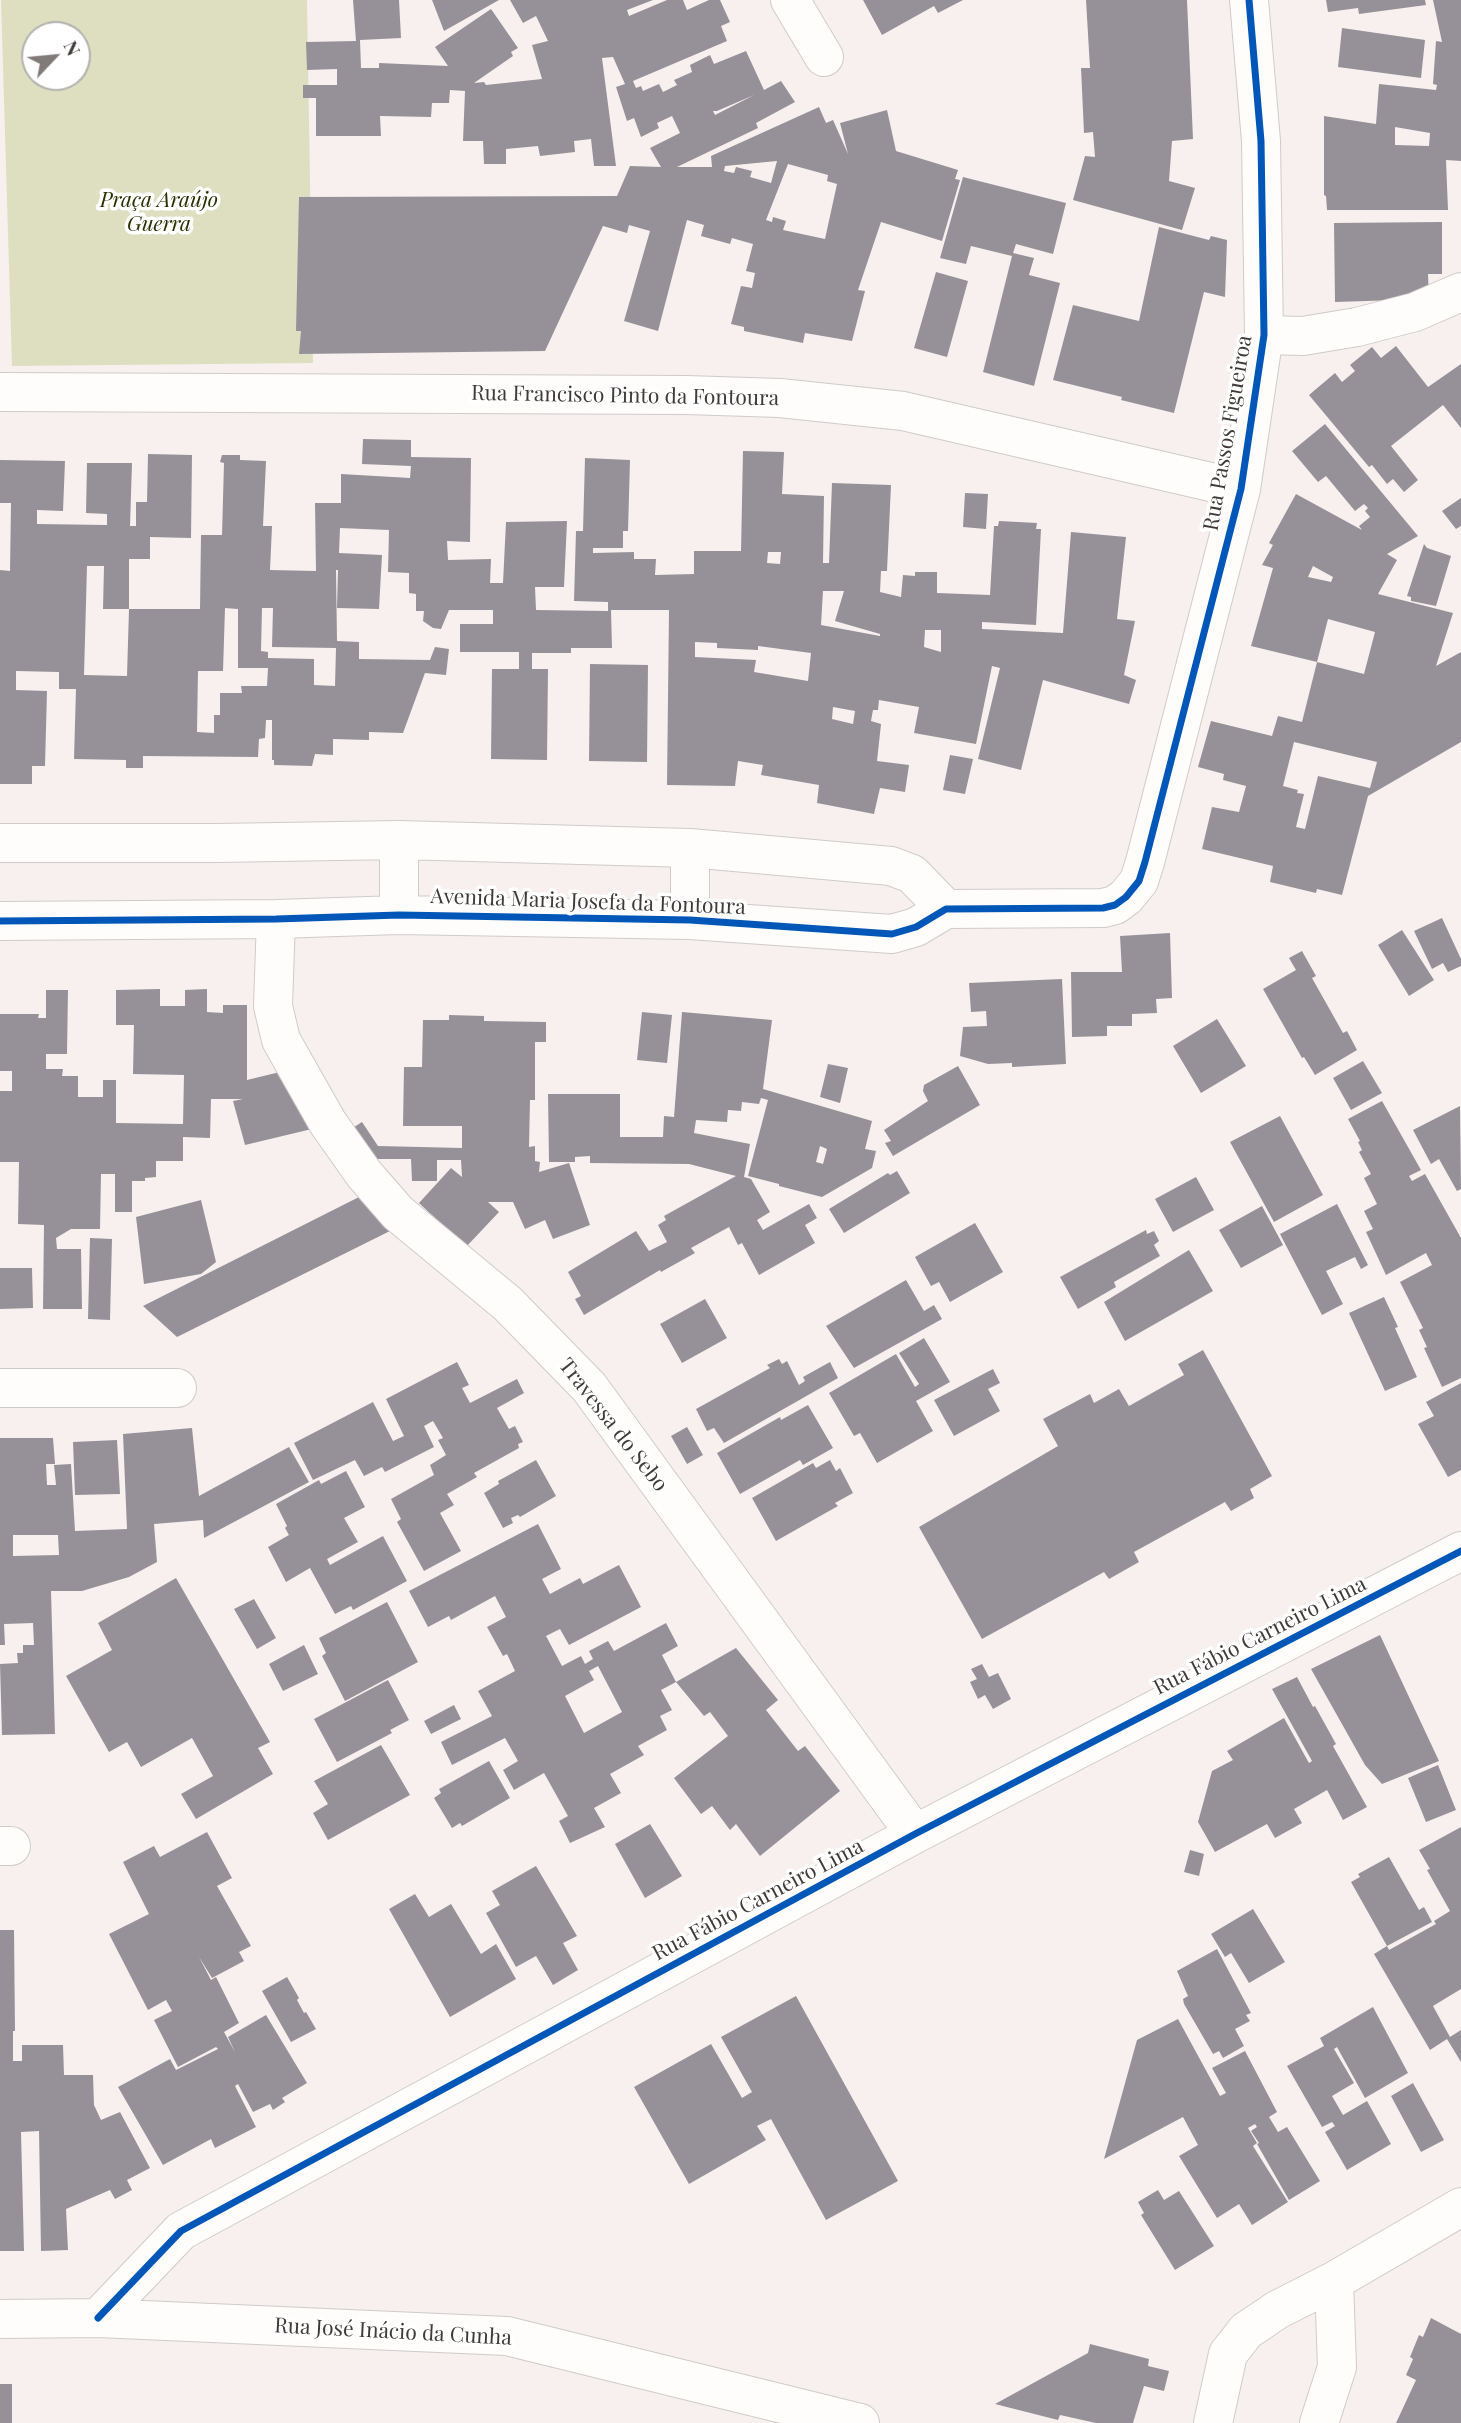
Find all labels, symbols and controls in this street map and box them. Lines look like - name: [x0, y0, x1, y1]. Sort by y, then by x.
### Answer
- north arrow: [21, 21, 91, 91]
- text: N: [58, 36, 88, 60]
- park label: Praça Araújo Guerra: [100, 187, 218, 237]
- street label: Rua Passos Figueiroa: [1198, 333, 1258, 533]
- street label: Rua Francisco Pinto da Fontoura: [471, 381, 779, 411]
- street label: Avenida Maria Josefa da Fontoura: [430, 884, 746, 920]
- street label: Travessa do Sebo: [553, 1353, 673, 1497]
- street label: Rua Fábio Carneiro Lima: [1150, 1571, 1370, 1701]
- street label: Rua Fábio Carneiro Lima: [648, 1834, 868, 1966]
- street label: Rua José Inácio da Cunha: [274, 2313, 512, 2351]

